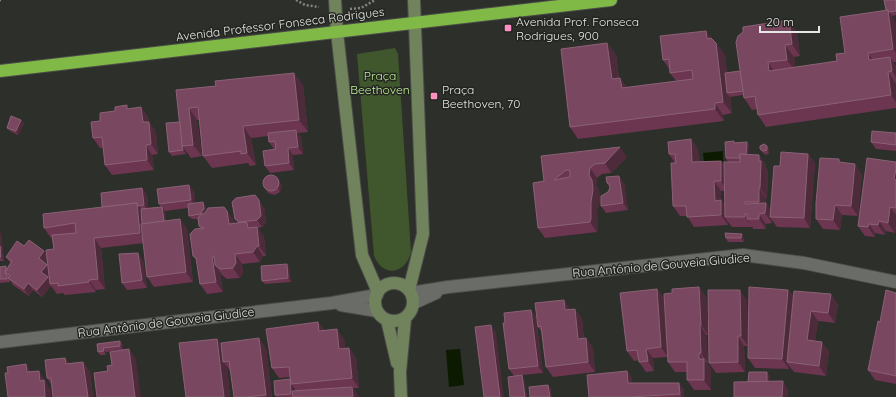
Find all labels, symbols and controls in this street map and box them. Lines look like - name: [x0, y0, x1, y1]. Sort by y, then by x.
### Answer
- street label: Avenida Professor Fonseca Rodrigues: [175, 4, 385, 44]
- scale bar: [760, 8, 819, 34]
- place label: Avenida Prof. Fonseca Rodrigues, 900: [516, 14, 639, 43]
- text: 20 m: [766, 14, 794, 29]
- marker: Avenida Prof. Fonseca Rodrigues, 900: [503, 23, 513, 33]
- park label: Praça Beethoven: [350, 68, 410, 97]
- place label: Praça Beethoven, 70: [442, 82, 520, 111]
- marker: Praça Beethoven, 70: [429, 91, 439, 101]
- street label: Rua Antônio de Gouveia Giudice: [572, 250, 750, 280]
- street label: Rua Antônio de Gouveia Giudice: [77, 304, 255, 340]

